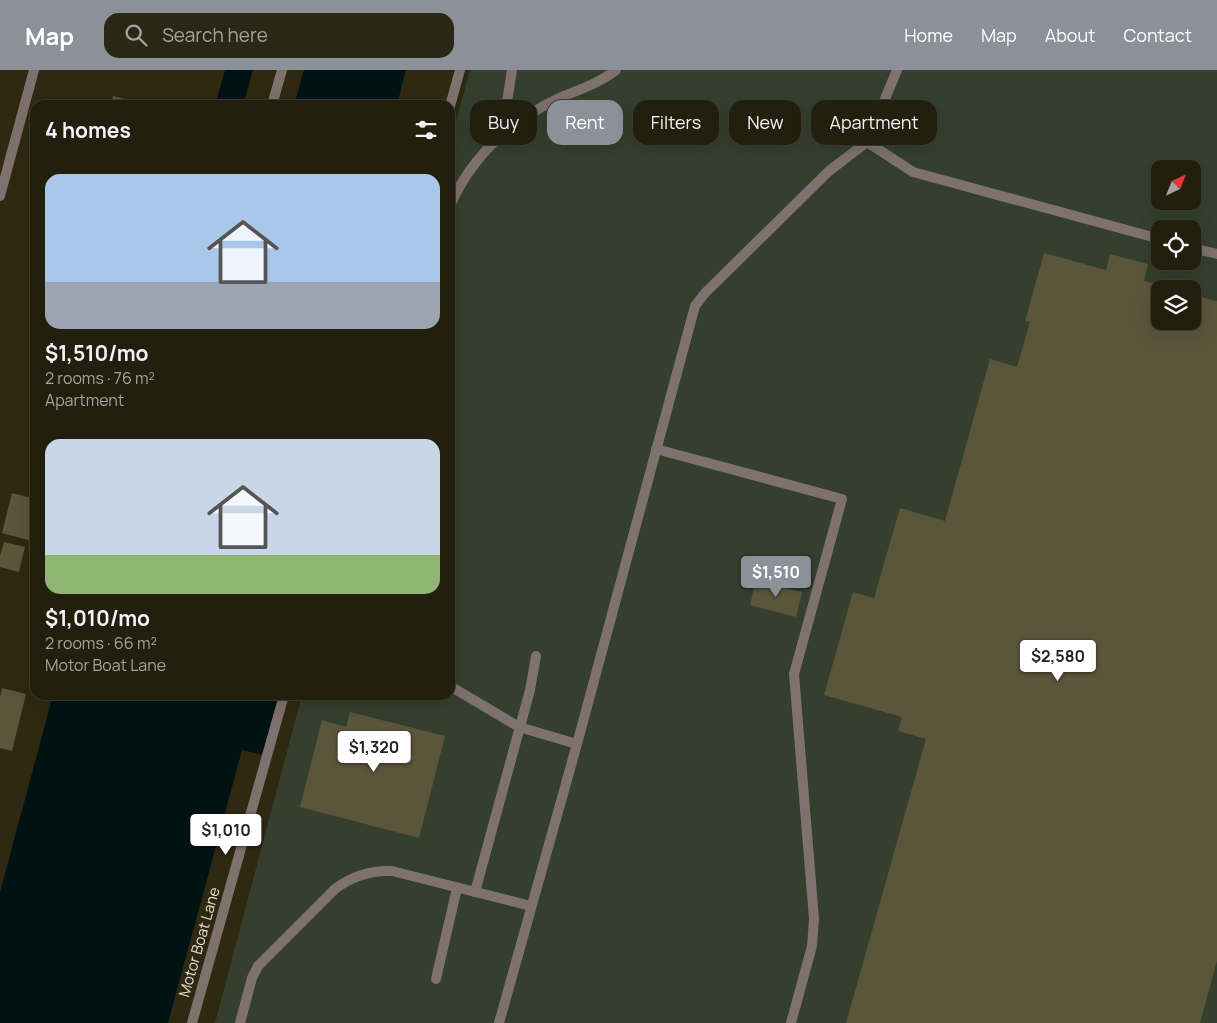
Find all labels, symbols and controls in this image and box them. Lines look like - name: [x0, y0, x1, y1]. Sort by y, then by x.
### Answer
- search box: [104, 13, 454, 58]
- text: Map: [25, 19, 74, 52]
- icon: search: [122, 21, 150, 49]
- text: Search here: [162, 22, 268, 48]
- text: Home: [904, 23, 953, 47]
- text: Map: [981, 23, 1017, 47]
- text: About: [1045, 23, 1095, 47]
- text: Contact: [1123, 23, 1192, 47]
- chip: Buy: [470, 100, 537, 145]
- chip: Rent: [547, 100, 623, 145]
- chip: Filters: [633, 100, 719, 145]
- chip: New: [729, 100, 801, 145]
- chip: Apartment: [811, 100, 937, 145]
- text: 4 homes: [45, 116, 131, 144]
- icon: filters: [412, 116, 440, 144]
- north arrow: [1151, 160, 1201, 210]
- map controls: [1151, 160, 1201, 330]
- icon: home: [198, 207, 288, 297]
- button: locate: [1151, 220, 1201, 270]
- button: layers: [1151, 280, 1201, 330]
- text: $1,510/mo: [45, 339, 148, 367]
- text: 2 rooms · 76 m²: [45, 367, 155, 389]
- text: Apartment: [45, 389, 124, 411]
- icon: home: [198, 472, 288, 562]
- pin: $1,510: [735, 556, 817, 598]
- text: $1,510: [752, 561, 800, 583]
- text: $1,010/mo: [45, 604, 150, 632]
- text: 2 rooms · 66 m²: [45, 632, 157, 654]
- pin: $2,580: [1017, 640, 1099, 682]
- text: $2,580: [1031, 645, 1085, 667]
- text: Motor Boat Lane: [45, 654, 166, 676]
- pin: $1,320: [333, 730, 415, 773]
- text: $1,320: [349, 736, 399, 758]
- pin: $1,010: [185, 814, 267, 856]
- text: $1,010: [201, 819, 251, 841]
- street label: Motor Boat Lane: [173, 884, 225, 999]

